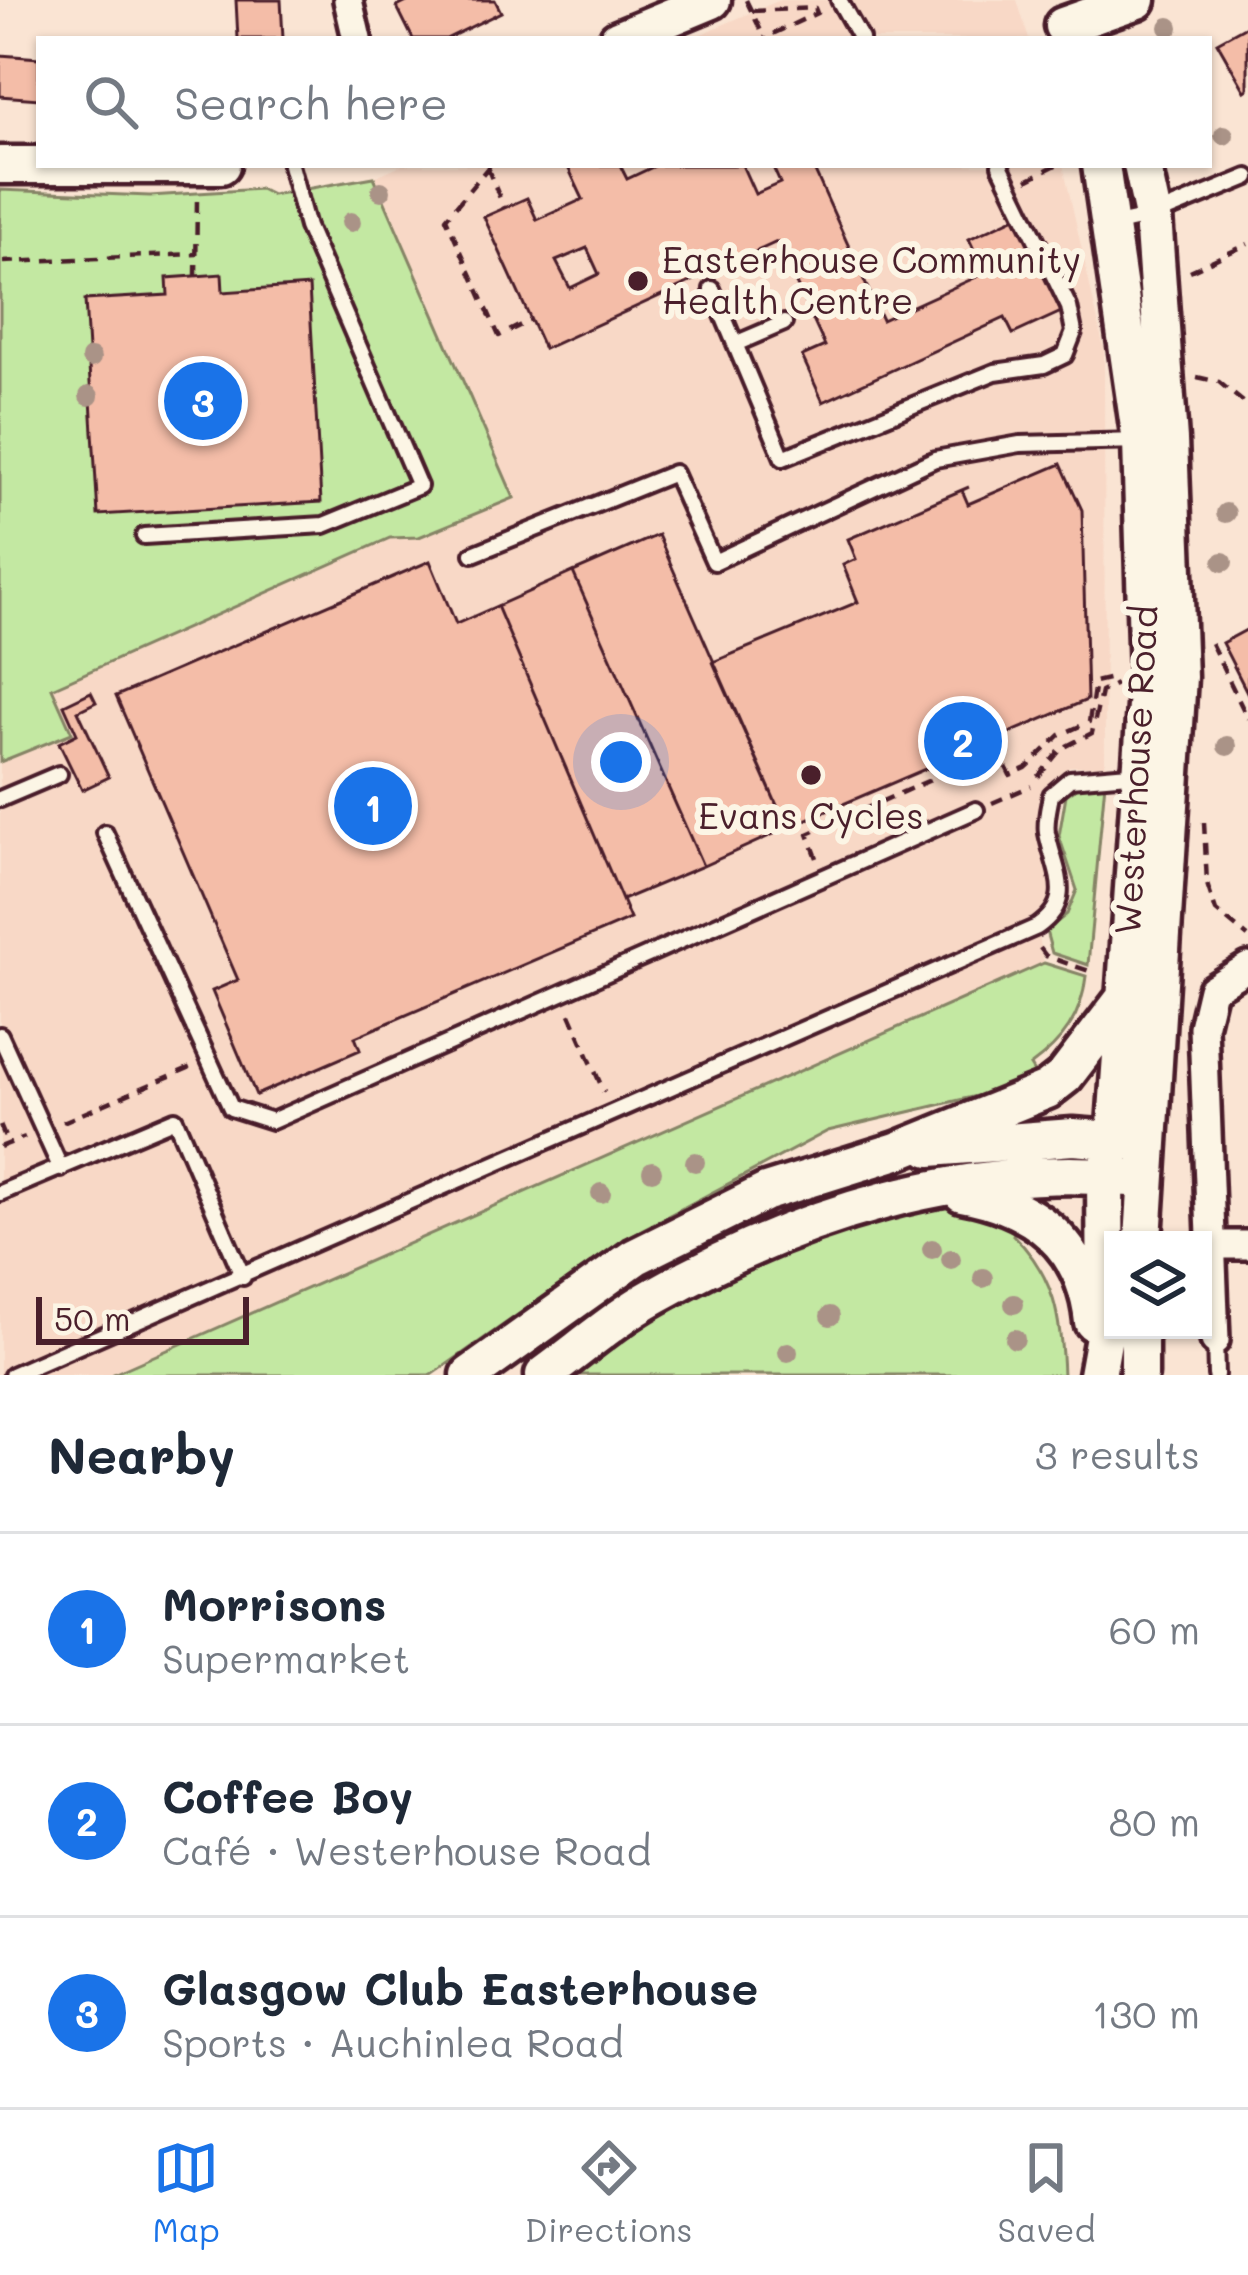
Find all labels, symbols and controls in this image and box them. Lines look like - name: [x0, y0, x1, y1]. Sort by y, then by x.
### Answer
- search box: [36, 36, 1212, 168]
- icon: search: [78, 69, 144, 135]
- text: Search here: [174, 73, 448, 131]
- place label: Easterhouse Community Health Centre: [662, 235, 1081, 323]
- marker: Easterhouse Community Health Centre: [625, 268, 651, 294]
- pin: 3: [164, 356, 242, 446]
- street label: Westerhouse Road: [1102, 604, 1167, 936]
- pin: 2: [924, 696, 1002, 786]
- your location: [591, 732, 651, 792]
- pin: 1: [334, 761, 412, 851]
- marker: Evans Cycles: [798, 762, 824, 788]
- place label: Evans Cycles: [698, 791, 924, 839]
- map controls: [1104, 1231, 1212, 1339]
- button: layers: [1104, 1231, 1212, 1339]
- scale bar: [36, 1291, 249, 1344]
- text: 50 m: [54, 1296, 130, 1339]
- text: Nearby: [48, 1420, 235, 1487]
- text: 3 results: [1035, 1428, 1200, 1479]
- text: Morrisons: [162, 1574, 386, 1632]
- text: 1: [78, 1603, 96, 1654]
- text: 60 m: [1109, 1603, 1200, 1654]
- text: Supermarket: [162, 1632, 410, 1683]
- text: Coffee Boy: [162, 1766, 413, 1824]
- text: 2: [76, 1795, 98, 1846]
- text: 80 m: [1109, 1795, 1200, 1846]
- text: Café · Westerhouse Road: [162, 1824, 651, 1875]
- text: Glasgow Club Easterhouse: [162, 1958, 758, 2016]
- text: 3: [75, 1987, 99, 2038]
- text: 130 m: [1092, 1987, 1200, 2038]
- text: Sports · Auchinlea Road: [162, 2016, 623, 2067]
- tab: Map: [153, 2135, 220, 2250]
- tab: Directions: [525, 2135, 692, 2250]
- tab: Saved: [998, 2135, 1095, 2250]

